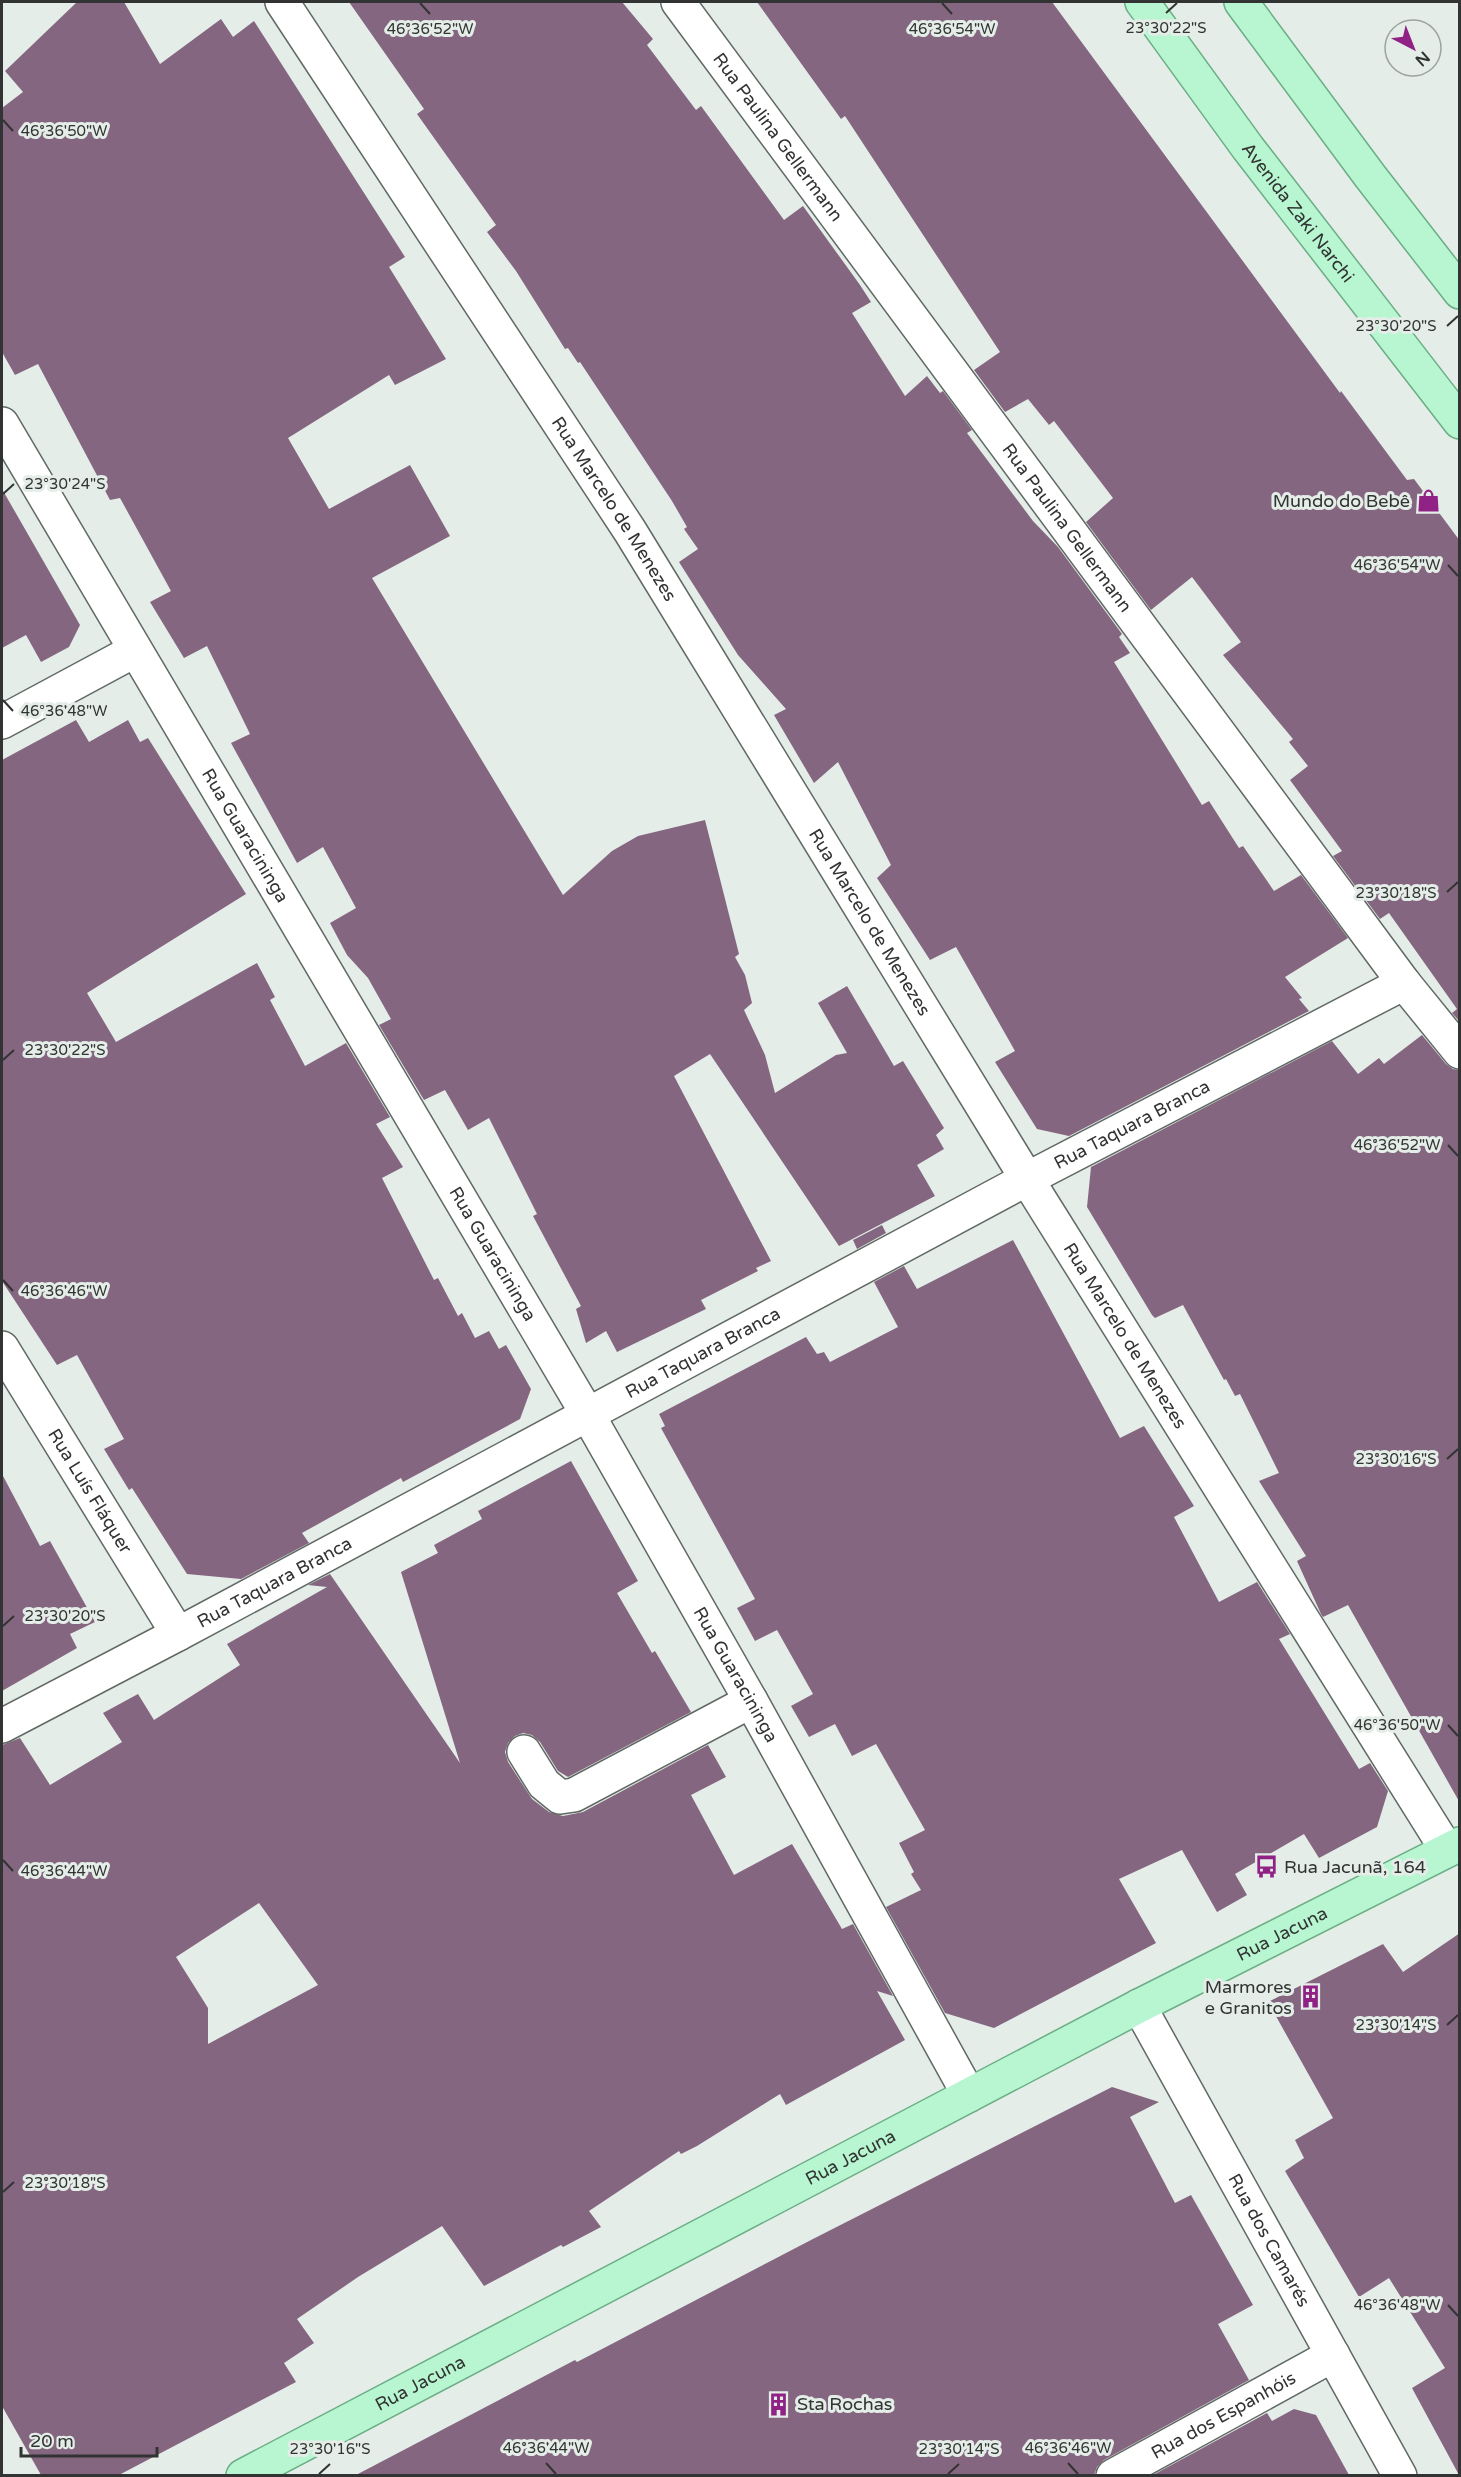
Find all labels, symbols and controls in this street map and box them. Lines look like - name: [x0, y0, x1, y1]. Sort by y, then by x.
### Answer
- north arrow: [1383, 18, 1443, 78]
- text: 23°30'22"S: [1126, 19, 1206, 37]
- text: 46°36'52"W: [387, 20, 473, 38]
- text: 46°36'54"W: [909, 20, 995, 38]
- text: N: [1411, 47, 1434, 70]
- street label: Rua Paulina Gellermann: [708, 48, 848, 226]
- text: 46°36'50"W: [21, 122, 107, 140]
- street label: Avenida Zaki Narchi: [1237, 138, 1359, 287]
- text: 23°30'20"S: [1356, 317, 1436, 335]
- street label: Rua Marcelo de Menezes: [547, 412, 681, 605]
- street label: Rua Paulina Gellermann: [997, 439, 1137, 616]
- text: 23°30'24"S: [25, 475, 105, 493]
- shop icon: Mundo do Bebê: [1415, 488, 1441, 514]
- place label: Mundo do Bebê: [1273, 490, 1410, 512]
- text: 46°36'54"W: [1354, 556, 1440, 574]
- text: 46°36'48"W: [21, 702, 107, 720]
- street label: Rua Guaracininga: [197, 764, 294, 907]
- street label: Rua Marcelo de Menezes: [804, 825, 935, 1020]
- text: 23°30'18"S: [1356, 884, 1436, 902]
- text: 23°30'22"S: [25, 1041, 105, 1059]
- street label: Rua Taquara Branca: [1050, 1075, 1213, 1174]
- text: 46°36'52"W: [1354, 1136, 1440, 1154]
- street label: Rua Guaracininga: [444, 1183, 541, 1325]
- street label: Rua Marcelo de Menezes: [1059, 1239, 1191, 1433]
- text: 46°36'46"W: [21, 1282, 107, 1300]
- street label: Rua Taquara Branca: [622, 1302, 784, 1403]
- street label: Rua Luís Fláquer: [43, 1425, 137, 1558]
- text: 23°30'16"S: [1356, 1450, 1436, 1468]
- street label: Rua Taquara Branca: [193, 1532, 356, 1633]
- street label: Rua Guaracininga: [689, 1603, 783, 1746]
- text: 23°30'20"S: [25, 1607, 105, 1625]
- text: 46°36'50"W: [1354, 1716, 1440, 1734]
- bus stop icon: Rua Jacunã, 164: [1253, 1854, 1279, 1880]
- place label: Rua Jacunã, 164: [1284, 1856, 1426, 1878]
- text: 46°36'44"W: [21, 1862, 107, 1880]
- street label: Rua Jacuna: [1233, 1902, 1331, 1966]
- place label: Marmores e Granitos: [1205, 1976, 1292, 2019]
- building icon: Marmores e Granitos: [1297, 1984, 1323, 2010]
- text: 23°30'14"S: [1356, 2016, 1436, 2034]
- street label: Rua Jacuna: [802, 2125, 899, 2190]
- street label: Rua dos Camarés: [1223, 2170, 1315, 2311]
- text: 23°30'18"S: [25, 2174, 105, 2192]
- text: 46°36'48"W: [1354, 2296, 1440, 2314]
- street label: Rua Jacuna: [371, 2350, 469, 2416]
- street label: Rua dos Espanhóis: [1147, 2367, 1300, 2464]
- building icon: Sta Rochas: [766, 2391, 792, 2417]
- place label: Sta Rochas: [797, 2393, 892, 2415]
- scale bar: [21, 2420, 158, 2458]
- text: 20 m: [30, 2430, 74, 2452]
- text: 46°36'44"W: [503, 2439, 589, 2457]
- text: 46°36'46"W: [1025, 2439, 1111, 2457]
- text: 23°30'16"S: [290, 2440, 370, 2458]
- text: 23°30'14"S: [919, 2440, 999, 2458]

